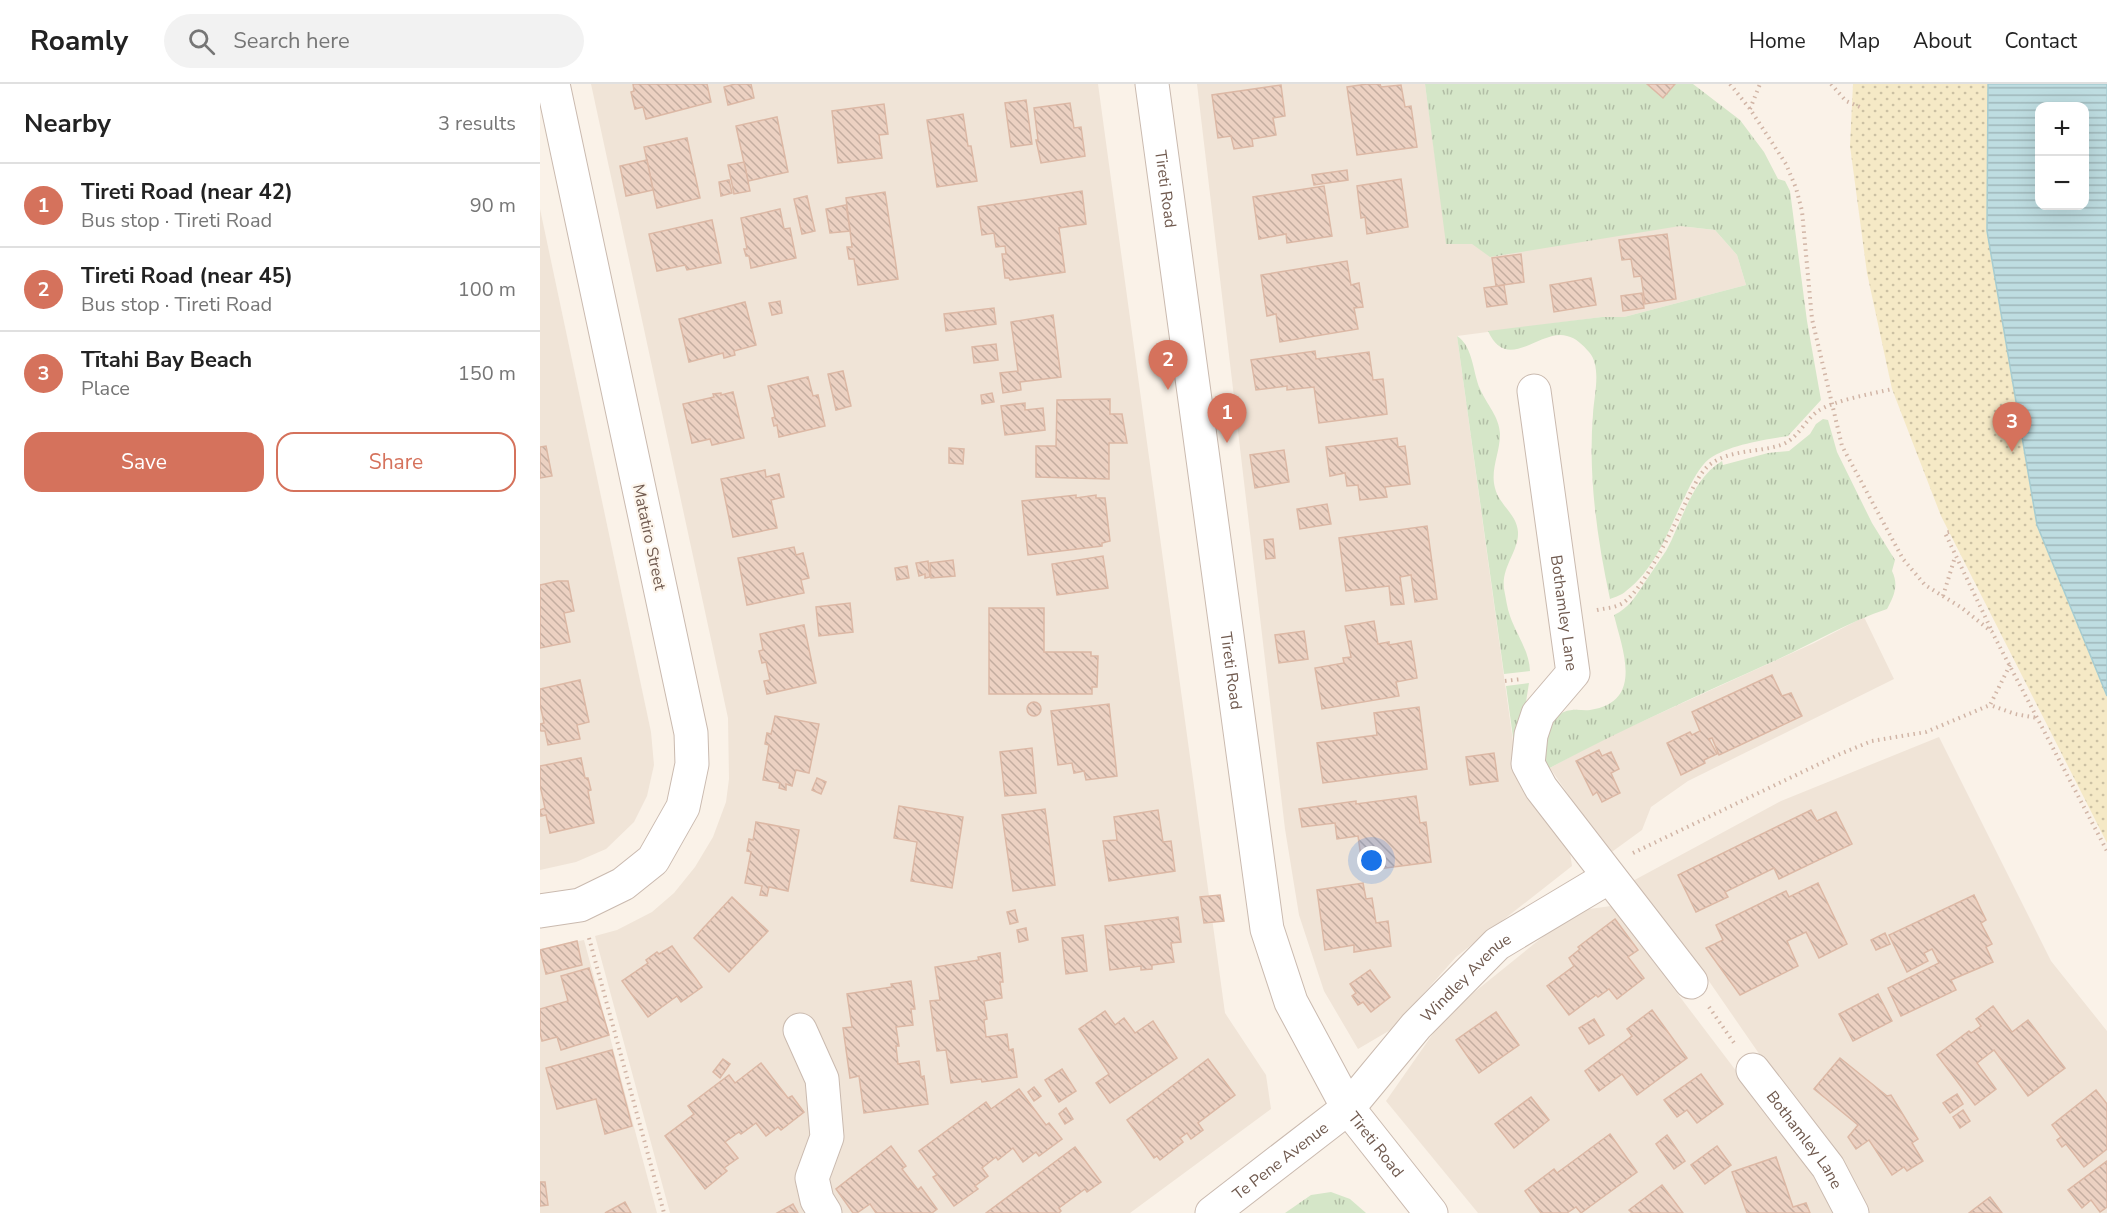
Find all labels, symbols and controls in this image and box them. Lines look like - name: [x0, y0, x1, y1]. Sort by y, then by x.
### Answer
- search box: [164, 14, 584, 68]
- text: Roamly: [30, 22, 128, 60]
- icon: search: [185, 25, 218, 58]
- text: Search here: [233, 26, 350, 56]
- text: Home: [1749, 27, 1806, 55]
- text: Map: [1839, 27, 1880, 55]
- text: About: [1913, 27, 1971, 55]
- text: Contact: [2004, 27, 2077, 55]
- map controls: [2035, 102, 2089, 210]
- button: +: [2035, 102, 2089, 156]
- text: Nearby: [24, 106, 111, 141]
- text: 3 results: [438, 110, 516, 137]
- street label: Tireti Road: [1149, 149, 1181, 229]
- button: −: [2035, 156, 2089, 210]
- text: Tireti Road (near 42): [81, 177, 293, 207]
- text: 1: [38, 192, 50, 219]
- text: 90 m: [470, 192, 516, 219]
- text: Bus stop · Tireti Road: [81, 207, 272, 234]
- text: Tireti Road (near 45): [81, 261, 293, 291]
- text: 2: [38, 276, 50, 303]
- text: 100 m: [458, 276, 516, 303]
- text: Bus stop · Tireti Road: [81, 291, 272, 318]
- pin: 2: [1148, 340, 1188, 390]
- text: Tītahi Bay Beach: [81, 345, 252, 375]
- text: 3: [38, 360, 50, 387]
- text: 150 m: [458, 360, 516, 387]
- text: Place: [81, 375, 130, 402]
- pin: 1: [1208, 394, 1246, 443]
- pin: 3: [1992, 402, 2032, 452]
- button: Save: [24, 432, 264, 492]
- button: Share: [276, 432, 516, 492]
- street label: Matatiro Street: [627, 482, 671, 593]
- street label: Bothamley Lane: [1545, 554, 1583, 672]
- street label: Tireti Road: [1215, 630, 1247, 711]
- your location: [1357, 846, 1386, 875]
- street label: Windley Avenue: [1416, 928, 1515, 1027]
- street label: Bothamley Lane: [1761, 1087, 1847, 1193]
- street label: Tireti Road: [1343, 1107, 1409, 1182]
- street label: Te Pene Avenue: [1228, 1117, 1333, 1205]

